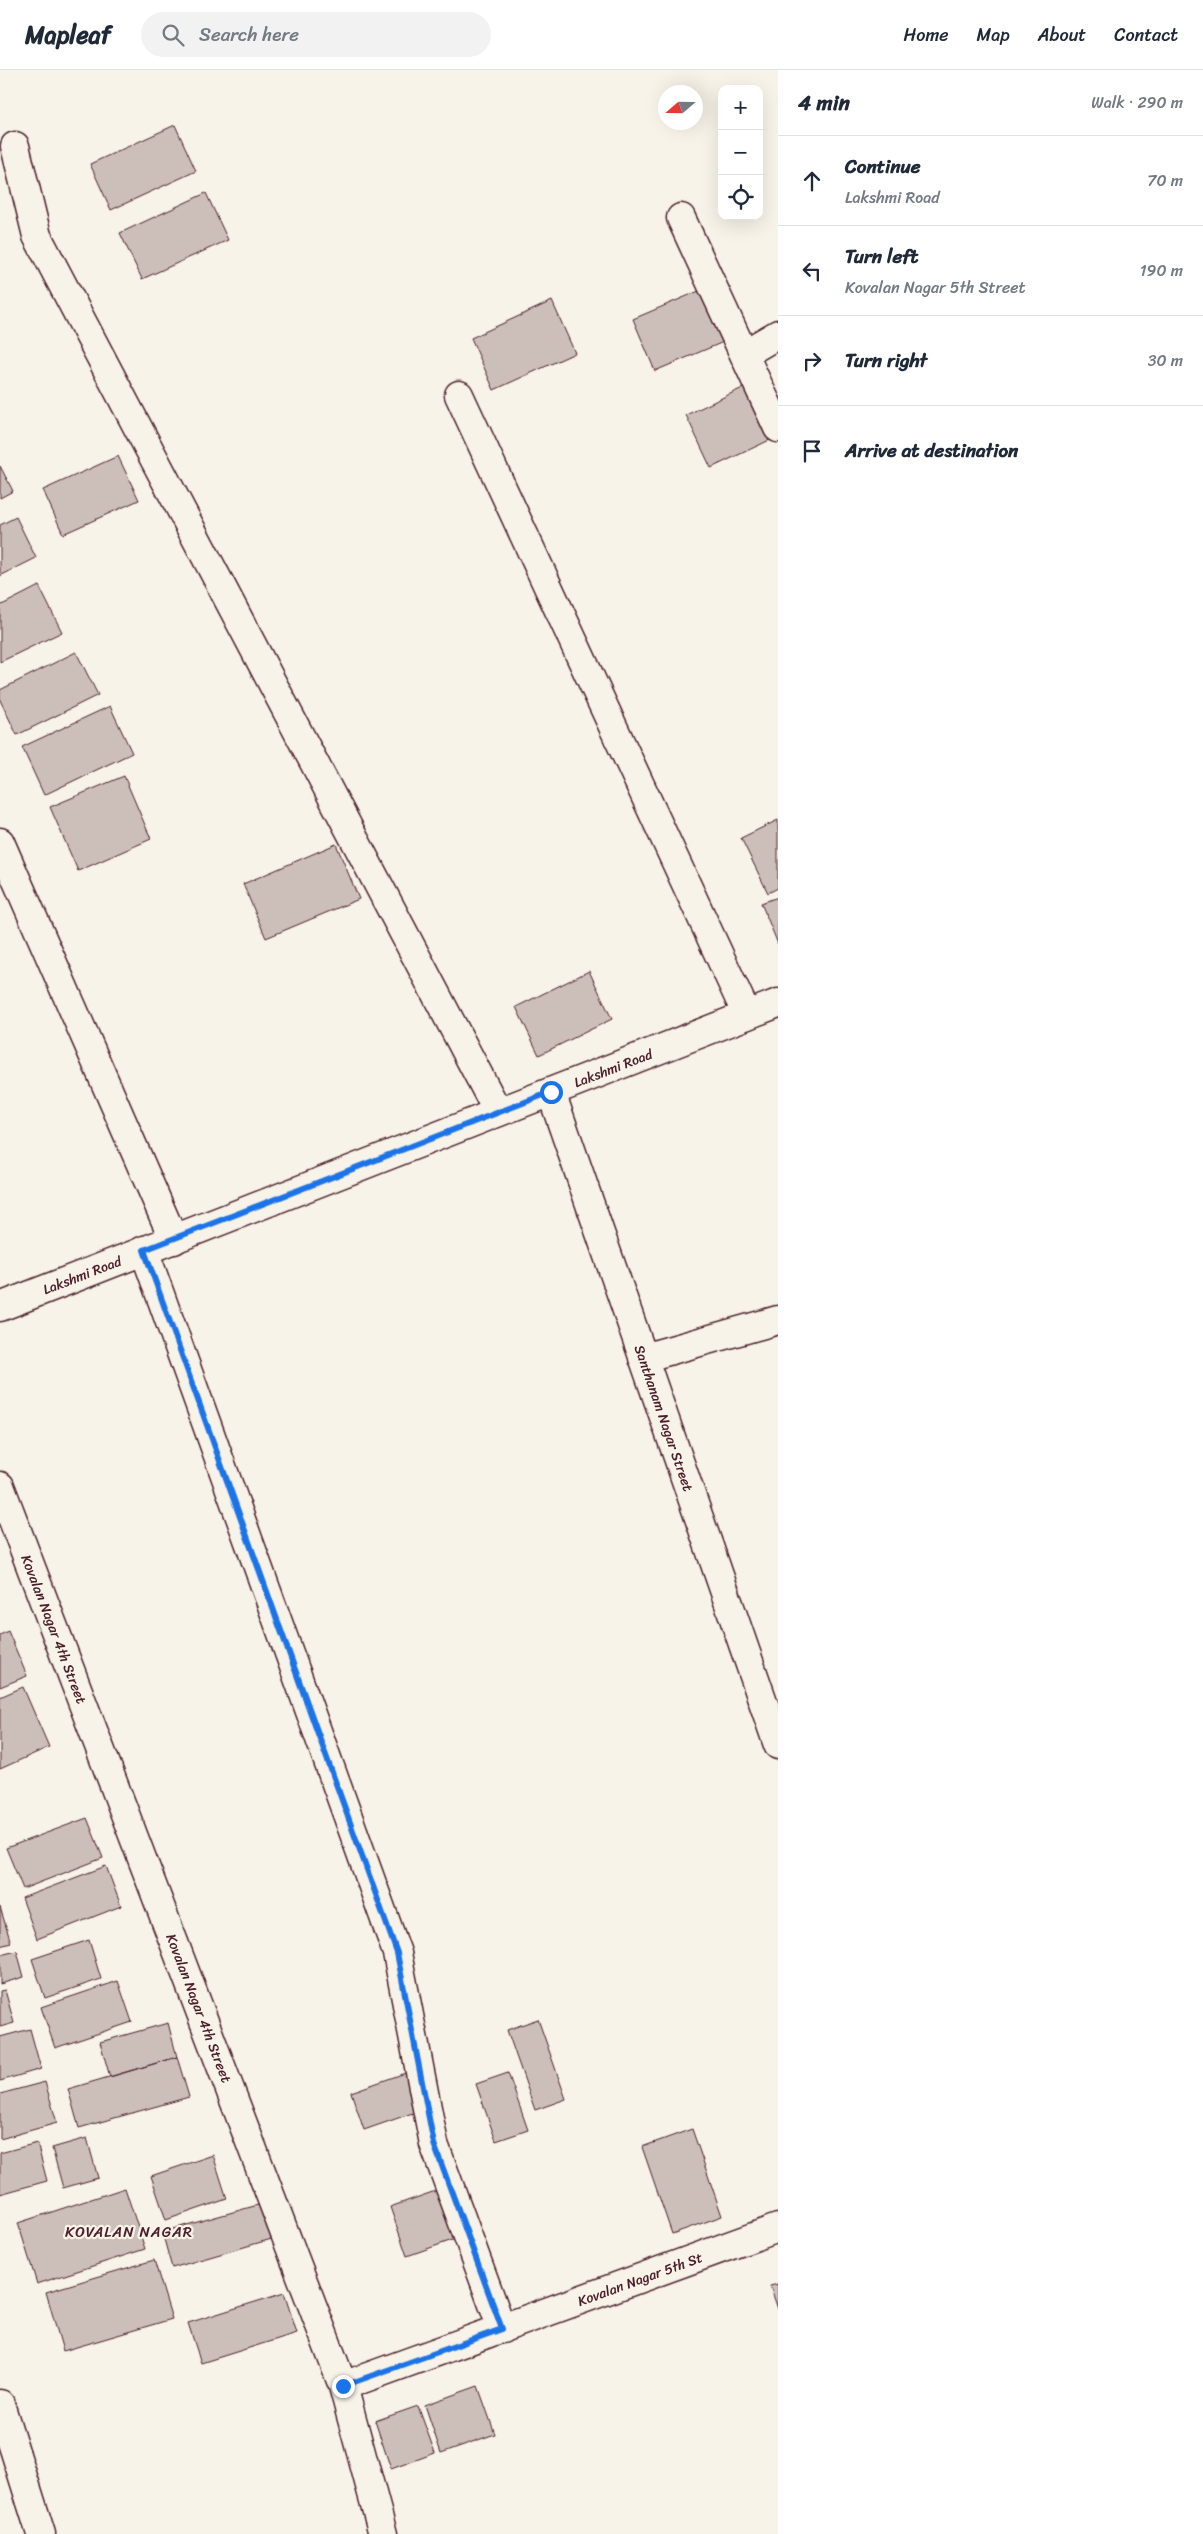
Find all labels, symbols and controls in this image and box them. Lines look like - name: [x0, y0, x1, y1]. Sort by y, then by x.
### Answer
- search box: [141, 12, 491, 57]
- text: Mapleaf: [25, 14, 111, 56]
- text: Search here: [199, 18, 299, 51]
- text: Home: [904, 19, 949, 51]
- text: Map: [977, 19, 1010, 51]
- text: About: [1038, 19, 1086, 51]
- text: Contact: [1114, 19, 1178, 51]
- icon: search: [159, 21, 187, 49]
- text: 4 min: [798, 84, 850, 122]
- north arrow: [658, 85, 703, 130]
- map controls: [718, 85, 763, 220]
- button: +: [718, 85, 763, 130]
- text: Walk · 290 m: [1091, 88, 1183, 117]
- button: −: [718, 130, 763, 175]
- text: Continue: [845, 150, 921, 183]
- text: 70 m: [1147, 166, 1183, 195]
- icon: ahead: [798, 167, 826, 195]
- button: locate: [718, 175, 763, 220]
- text: Lakshmi Road: [845, 183, 940, 212]
- text: Turn left: [845, 240, 918, 273]
- text: 190 m: [1140, 256, 1183, 285]
- icon: left: [798, 257, 826, 285]
- text: Kovalan Nagar 5th Street: [845, 273, 1026, 302]
- text: Turn right: [845, 344, 927, 377]
- text: 30 m: [1148, 346, 1183, 375]
- icon: right: [798, 347, 826, 375]
- text: Arrive at destination: [845, 434, 1018, 467]
- icon: arrive: [798, 437, 826, 465]
- street label: Lakshmi Road: [570, 1041, 658, 1095]
- route start: [540, 1081, 563, 1104]
- street label: Lakshmi Road: [39, 1248, 127, 1302]
- street label: Santhanam Nagar Street: [627, 1341, 700, 1495]
- street label: Kovalan Nagar 4th Street: [14, 1551, 94, 1707]
- street label: Kovalan Nagar 4th Street: [159, 1930, 239, 2086]
- district label: KOVALAN NAGAR: [65, 2219, 193, 2245]
- street label: Kovalan Nagar 5th St: [574, 2245, 706, 2314]
- route end: [332, 2375, 355, 2398]

